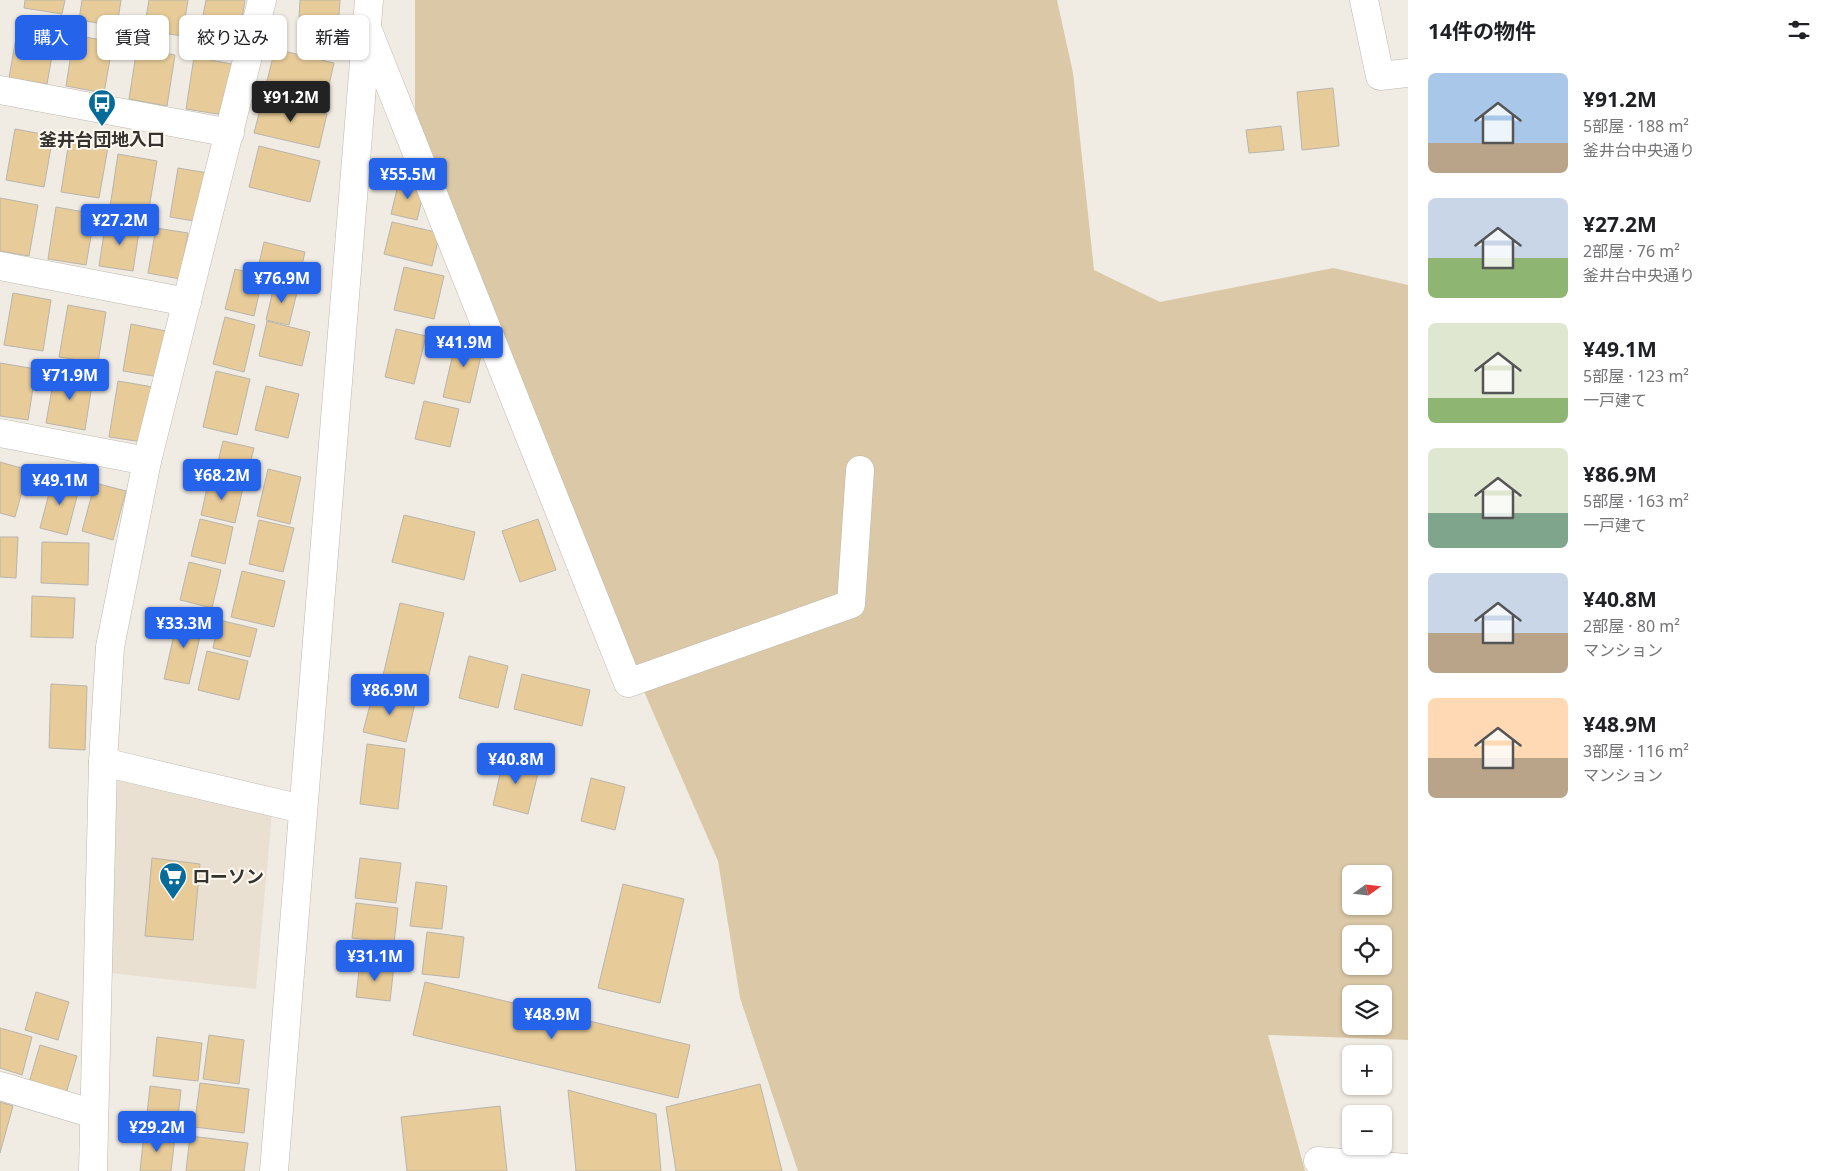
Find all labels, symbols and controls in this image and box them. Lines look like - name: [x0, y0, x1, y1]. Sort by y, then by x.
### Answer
- chip: 購入: [15, 15, 87, 60]
- chip: 賃貸: [97, 15, 169, 60]
- chip: 絞り込み: [179, 15, 287, 60]
- chip: 新着: [297, 15, 369, 60]
- icon: filters: [1785, 16, 1813, 44]
- text: 14件の物件: [1428, 17, 1536, 45]
- pin: ¥91.2M: [250, 80, 332, 123]
- text: ¥91.2M: [1583, 85, 1657, 113]
- text: ¥91.2M: [263, 86, 319, 108]
- bus stop icon: 釜井台団地入口: [87, 88, 117, 127]
- icon: home: [1468, 93, 1528, 153]
- text: 5部屋 · 188 m²: [1583, 115, 1689, 137]
- place label: 釜井台団地入口: [39, 127, 165, 151]
- text: 釜井台中央通り: [1583, 139, 1695, 161]
- pin: ¥55.5M: [367, 158, 449, 200]
- text: ¥55.5M: [380, 163, 436, 185]
- pin: ¥27.2M: [79, 204, 161, 246]
- text: ¥27.2M: [92, 209, 148, 231]
- text: ¥27.2M: [1583, 210, 1657, 238]
- icon: home: [1468, 218, 1528, 278]
- text: 2部屋 · 76 m²: [1583, 240, 1680, 262]
- pin: ¥76.9M: [241, 262, 323, 304]
- text: 釜井台中央通り: [1583, 264, 1695, 286]
- text: ¥76.9M: [254, 267, 310, 289]
- pin: ¥41.9M: [423, 326, 505, 368]
- text: ¥41.9M: [436, 331, 492, 353]
- text: ¥49.1M: [1583, 335, 1657, 363]
- icon: home: [1468, 343, 1528, 403]
- pin: ¥71.9M: [29, 358, 111, 401]
- text: ¥71.9M: [42, 364, 98, 386]
- text: 5部屋 · 123 m²: [1583, 365, 1689, 387]
- text: 一戸建て: [1583, 389, 1647, 411]
- pin: ¥68.2M: [181, 458, 263, 501]
- text: ¥86.9M: [1583, 460, 1657, 488]
- pin: ¥49.1M: [19, 464, 101, 506]
- text: ¥68.2M: [194, 464, 250, 486]
- icon: home: [1468, 468, 1528, 528]
- text: ¥49.1M: [32, 469, 88, 491]
- text: 5部屋 · 163 m²: [1583, 490, 1689, 512]
- text: 一戸建て: [1583, 514, 1647, 536]
- text: ¥40.8M: [1583, 585, 1657, 613]
- icon: home: [1468, 593, 1528, 653]
- pin: ¥33.3M: [143, 606, 225, 649]
- text: ¥33.3M: [156, 612, 212, 634]
- text: 2部屋 · 80 m²: [1583, 615, 1680, 637]
- text: マンション: [1583, 639, 1663, 661]
- pin: ¥86.9M: [349, 674, 431, 716]
- text: ¥86.9M: [362, 679, 418, 701]
- text: ¥48.9M: [1583, 710, 1657, 738]
- icon: home: [1468, 718, 1528, 778]
- text: 3部屋 · 116 m²: [1583, 740, 1689, 762]
- pin: ¥40.8M: [475, 742, 557, 785]
- text: ¥40.8M: [488, 748, 544, 770]
- text: マンション: [1583, 764, 1663, 786]
- supermarket icon: ローソン: [158, 861, 188, 900]
- place label: ローソン: [192, 864, 264, 888]
- north arrow: [1342, 865, 1392, 915]
- map controls: [1342, 865, 1392, 1155]
- button: locate: [1342, 925, 1392, 975]
- pin: ¥31.1M: [334, 940, 416, 982]
- text: ¥31.1M: [347, 945, 403, 967]
- button: layers: [1342, 985, 1392, 1035]
- pin: ¥48.9M: [511, 998, 593, 1040]
- text: ¥48.9M: [524, 1003, 580, 1025]
- button: +: [1342, 1045, 1392, 1095]
- button: −: [1342, 1105, 1392, 1155]
- pin: ¥29.2M: [116, 1110, 198, 1153]
- text: ¥29.2M: [129, 1116, 185, 1138]

